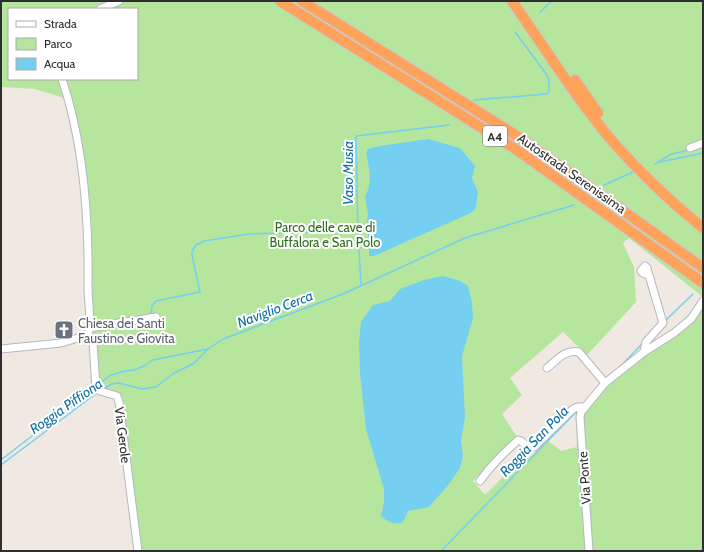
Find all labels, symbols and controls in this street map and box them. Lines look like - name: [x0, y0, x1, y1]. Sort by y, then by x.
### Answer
- legend: [8, 8, 138, 80]
- text: Strada: [44, 16, 77, 31]
- text: Parco: [44, 36, 72, 51]
- text: Acqua: [44, 56, 76, 71]
- road number: A4: [483, 126, 507, 146]
- street label: Autostrada Serenissima: [515, 130, 630, 217]
- water label: Vaso Musia: [339, 141, 357, 205]
- park label: Parco delle cave di Buffalora e San Polo: [270, 219, 380, 250]
- water label: Naviglio Cerca: [234, 286, 316, 332]
- place label: Chiesa dei Santi Faustino e Giovita: [78, 315, 176, 346]
- church icon: Chiesa dei Santi Faustino e Giovita: [53, 319, 75, 341]
- water label: Roggia Piffiona: [26, 374, 106, 438]
- water label: Roggia San Pola: [496, 402, 572, 480]
- street label: Via Gerole: [112, 406, 134, 464]
- street label: Via Ponte: [574, 451, 594, 505]

